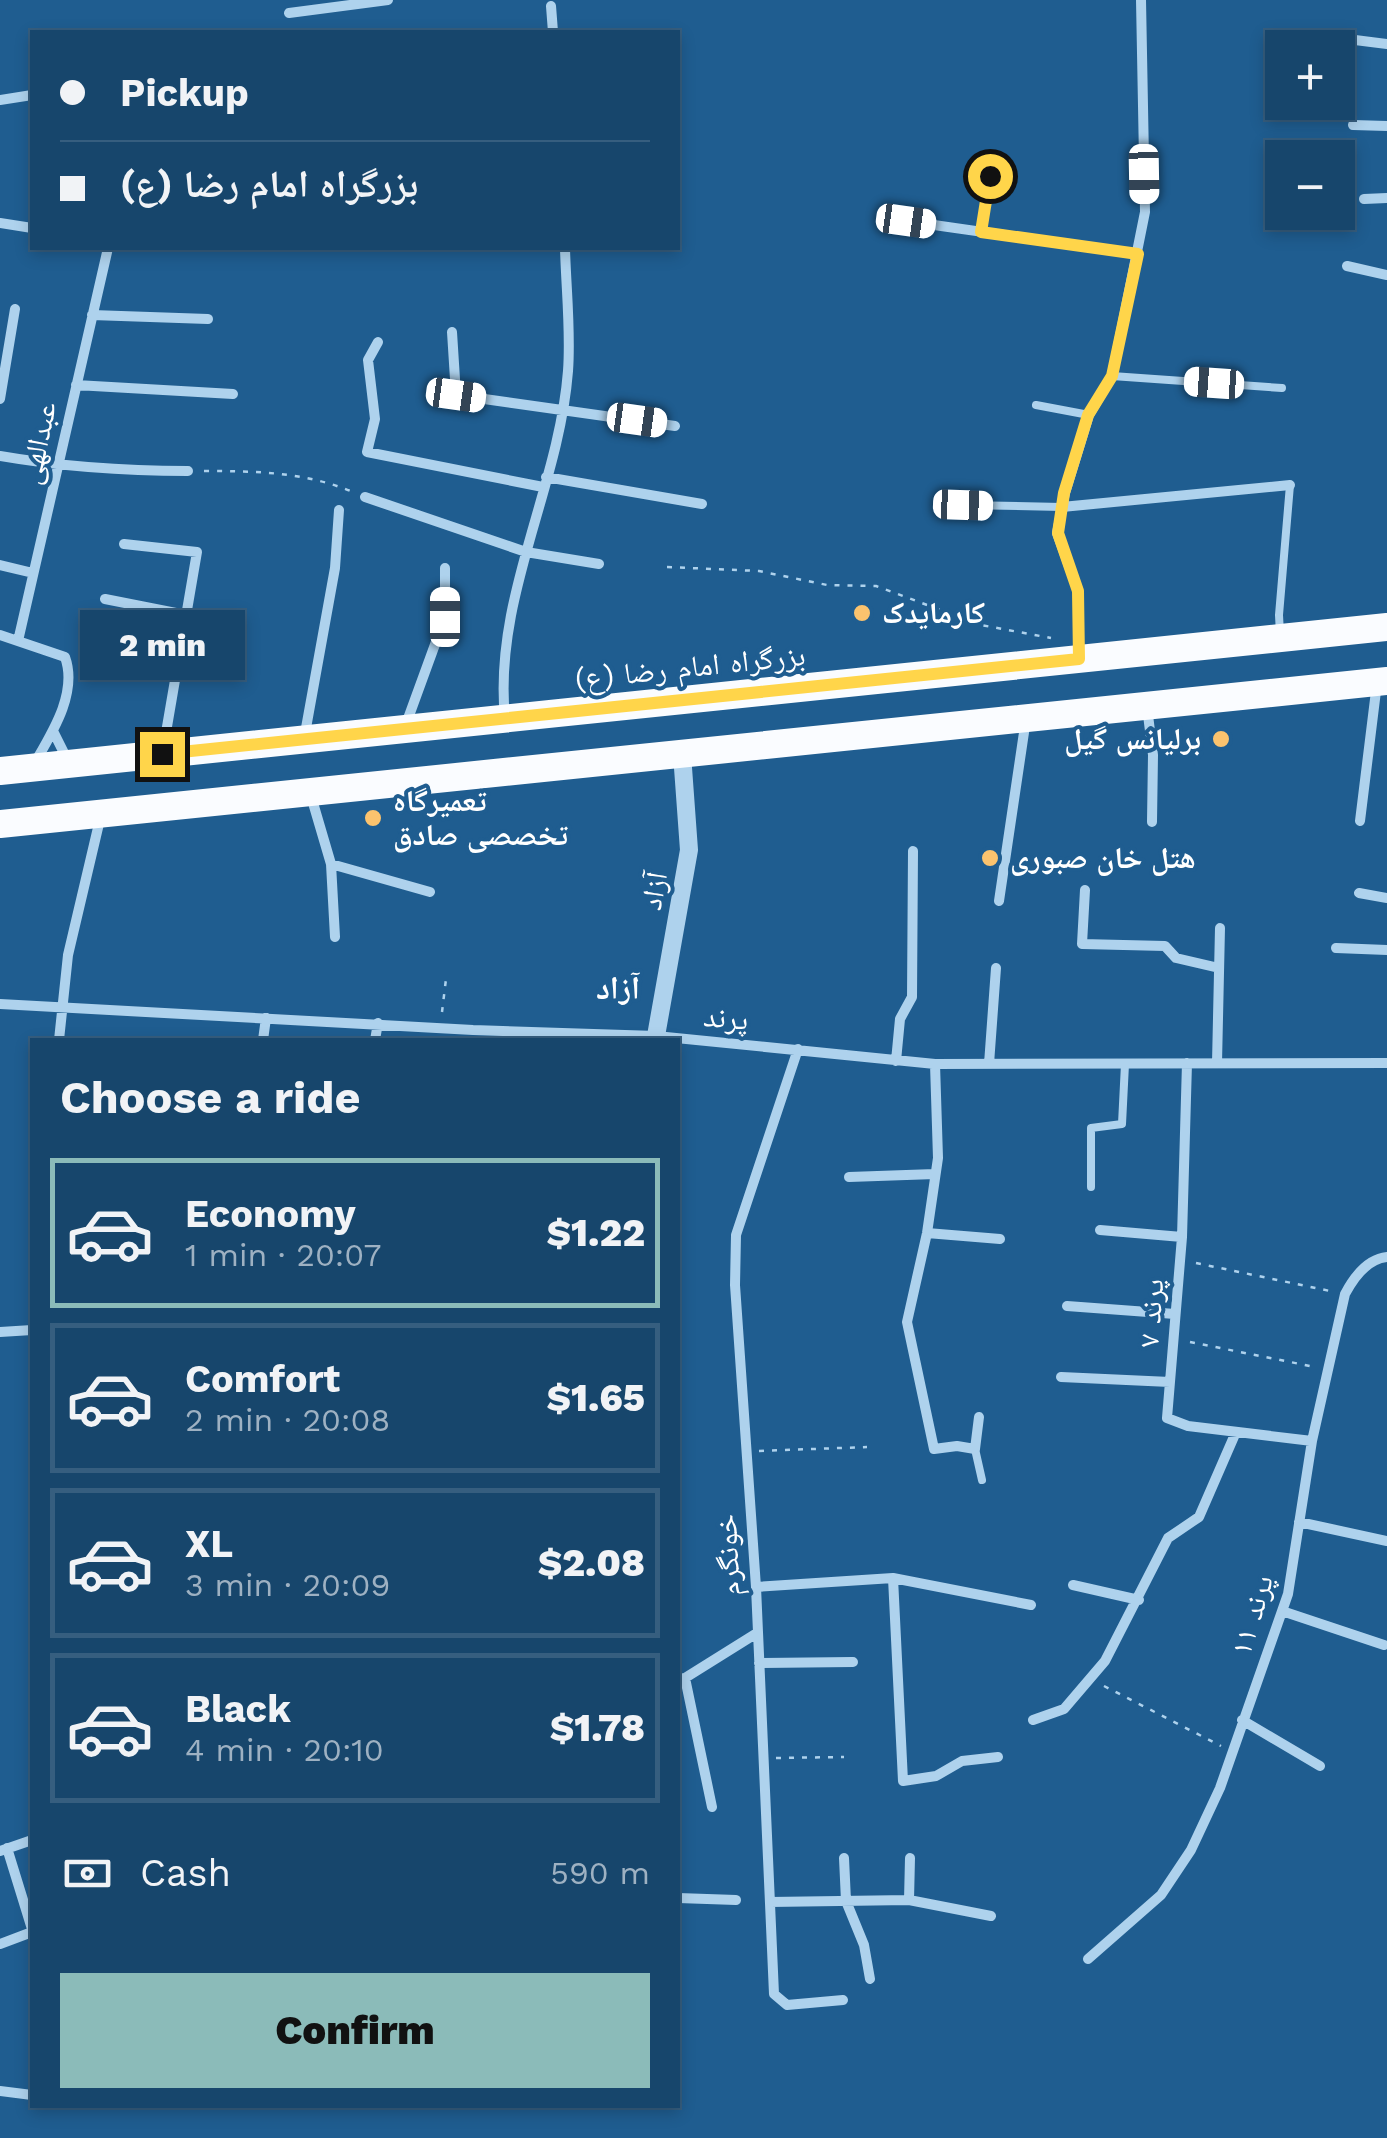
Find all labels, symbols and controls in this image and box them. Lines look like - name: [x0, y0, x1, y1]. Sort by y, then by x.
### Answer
- map controls: [1265, 30, 1355, 230]
- button: +: [1265, 30, 1355, 120]
- text: Pickup: [120, 71, 249, 115]
- button: −: [1265, 140, 1355, 230]
- car: [1128, 144, 1160, 204]
- route start: [968, 154, 1013, 199]
- text: بزرگراه امام رضا (ع): [120, 162, 418, 206]
- car: [874, 202, 938, 240]
- car: [1183, 366, 1245, 400]
- car: [424, 376, 488, 414]
- street label: عبدالهی: [12, 398, 64, 488]
- car: [605, 401, 669, 439]
- car: [932, 489, 994, 521]
- car: [430, 587, 460, 647]
- place label: کارمایدک: [882, 595, 985, 630]
- marker: کارمایدک: [851, 602, 873, 624]
- callout: 2 min: [80, 609, 244, 679]
- text: 2 min: [119, 626, 206, 664]
- street label: بزرگراه امام رضا (ع): [573, 637, 807, 698]
- place label: برلیانس گیل: [1064, 721, 1201, 757]
- marker: برلیانس گیل: [1210, 728, 1232, 750]
- route end: [140, 732, 185, 777]
- place label: تعمیرگاه تخصصی صادق: [393, 783, 568, 853]
- marker: تعمیرگاه تخصصی صادق: [362, 807, 384, 829]
- place label: هتل خان صبوری: [1010, 840, 1196, 876]
- marker: هتل خان صبوری: [979, 847, 1001, 869]
- street label: آزاد: [633, 868, 674, 913]
- district label: آزاد: [596, 969, 640, 1007]
- street label: پرند: [702, 998, 750, 1038]
- text: Choose a ride: [60, 1071, 360, 1124]
- icon: car: [65, 1188, 155, 1278]
- text: Economy: [185, 1192, 356, 1236]
- text: $1.22: [546, 1211, 645, 1255]
- text: 1 min · 20:07: [185, 1236, 382, 1274]
- street label: پرند ۷: [1131, 1278, 1172, 1348]
- icon: car: [65, 1353, 155, 1443]
- text: Comfort: [185, 1357, 340, 1401]
- text: $1.65: [547, 1376, 645, 1420]
- text: 2 min · 20:08: [185, 1401, 390, 1439]
- street label: خونگرم: [708, 1513, 749, 1597]
- icon: car: [65, 1518, 155, 1608]
- text: XL: [185, 1522, 233, 1566]
- text: $2.08: [538, 1541, 645, 1585]
- text: 3 min · 20:09: [185, 1566, 390, 1604]
- street label: پرند ۱۱: [1223, 1570, 1281, 1660]
- icon: car: [65, 1683, 155, 1773]
- text: Black: [185, 1687, 291, 1731]
- text: $1.78: [550, 1706, 645, 1750]
- text: 4 min · 20:10: [185, 1731, 384, 1769]
- icon: cash: [60, 1846, 115, 1901]
- text: Cash: [140, 1851, 231, 1895]
- text: 590 m: [550, 1854, 650, 1892]
- button: Confirm: [60, 1973, 650, 2088]

